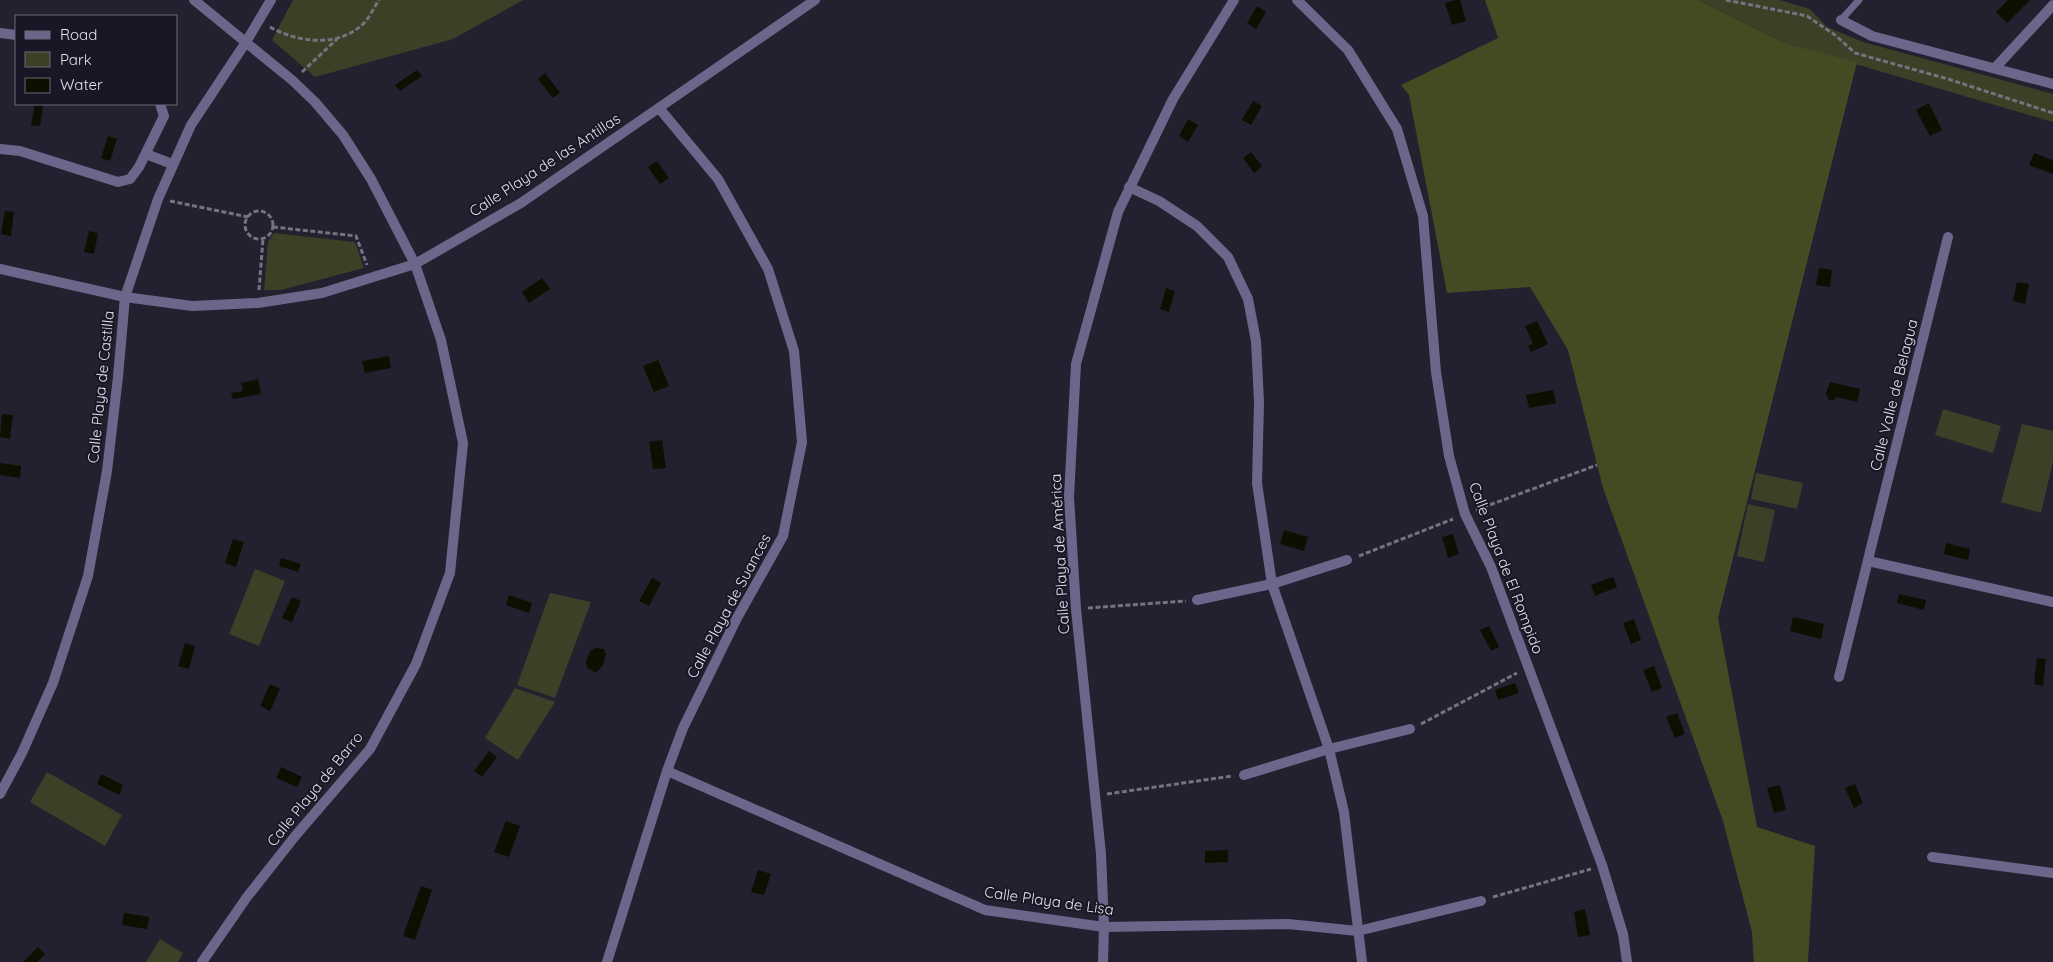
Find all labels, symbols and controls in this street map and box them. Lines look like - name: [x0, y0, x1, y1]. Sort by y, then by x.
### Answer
- legend: [15, 15, 178, 105]
- text: Road: [60, 25, 97, 44]
- text: Park: [60, 50, 92, 69]
- text: Water: [60, 75, 103, 94]
- street label: Calle Playa de las Antillas: [466, 109, 624, 221]
- street label: Calle Playa de Castilla: [83, 310, 118, 464]
- street label: Calle Valle de Belagua: [1865, 317, 1922, 473]
- street label: Calle Playa de América: [1046, 473, 1073, 635]
- street label: Calle Playa de El Rompido: [1465, 479, 1548, 656]
- street label: Calle Playa de Suances: [682, 530, 775, 681]
- street label: Calle Playa de Barro: [262, 727, 367, 850]
- street label: Calle Playa de Lisa: [983, 882, 1115, 919]

